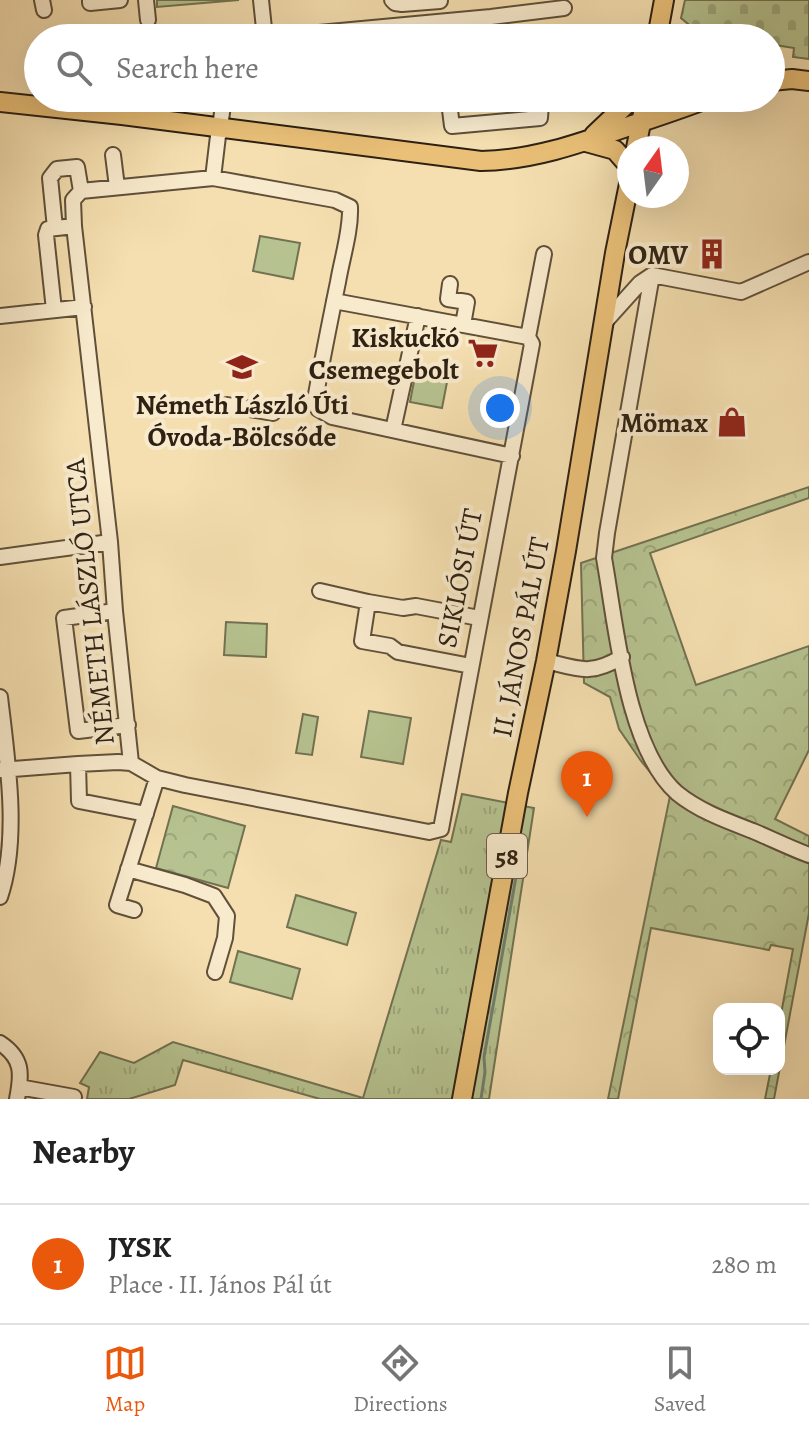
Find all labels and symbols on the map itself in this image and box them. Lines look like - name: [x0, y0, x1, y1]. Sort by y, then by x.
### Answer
- north arrow: [617, 136, 689, 208]
- place label: OMV: [628, 236, 689, 274]
- building icon: OMV: [695, 237, 729, 271]
- place label: Kiskuckó Csemegebolt: [309, 319, 459, 389]
- supermarket icon: Kiskuckó Csemegebolt: [466, 336, 500, 370]
- school or university icon: Németh László Úti Óvoda-Bölcsőde: [225, 350, 259, 384]
- place label: Németh László Úti Óvoda-Bölcsőde: [135, 386, 349, 456]
- your location: [480, 388, 520, 428]
- place label: Mömax: [620, 404, 708, 442]
- shop icon: Mömax: [715, 405, 749, 439]
- street label: NÉMETH LÁSZLÓ UTCA: [56, 456, 124, 747]
- street label: SIKLÓSI ÚT: [428, 505, 492, 651]
- street label: II. JÁNOS PÁL ÚT: [483, 534, 559, 741]
- pin: 1: [561, 751, 613, 817]
- road number: 58: [487, 834, 527, 878]

